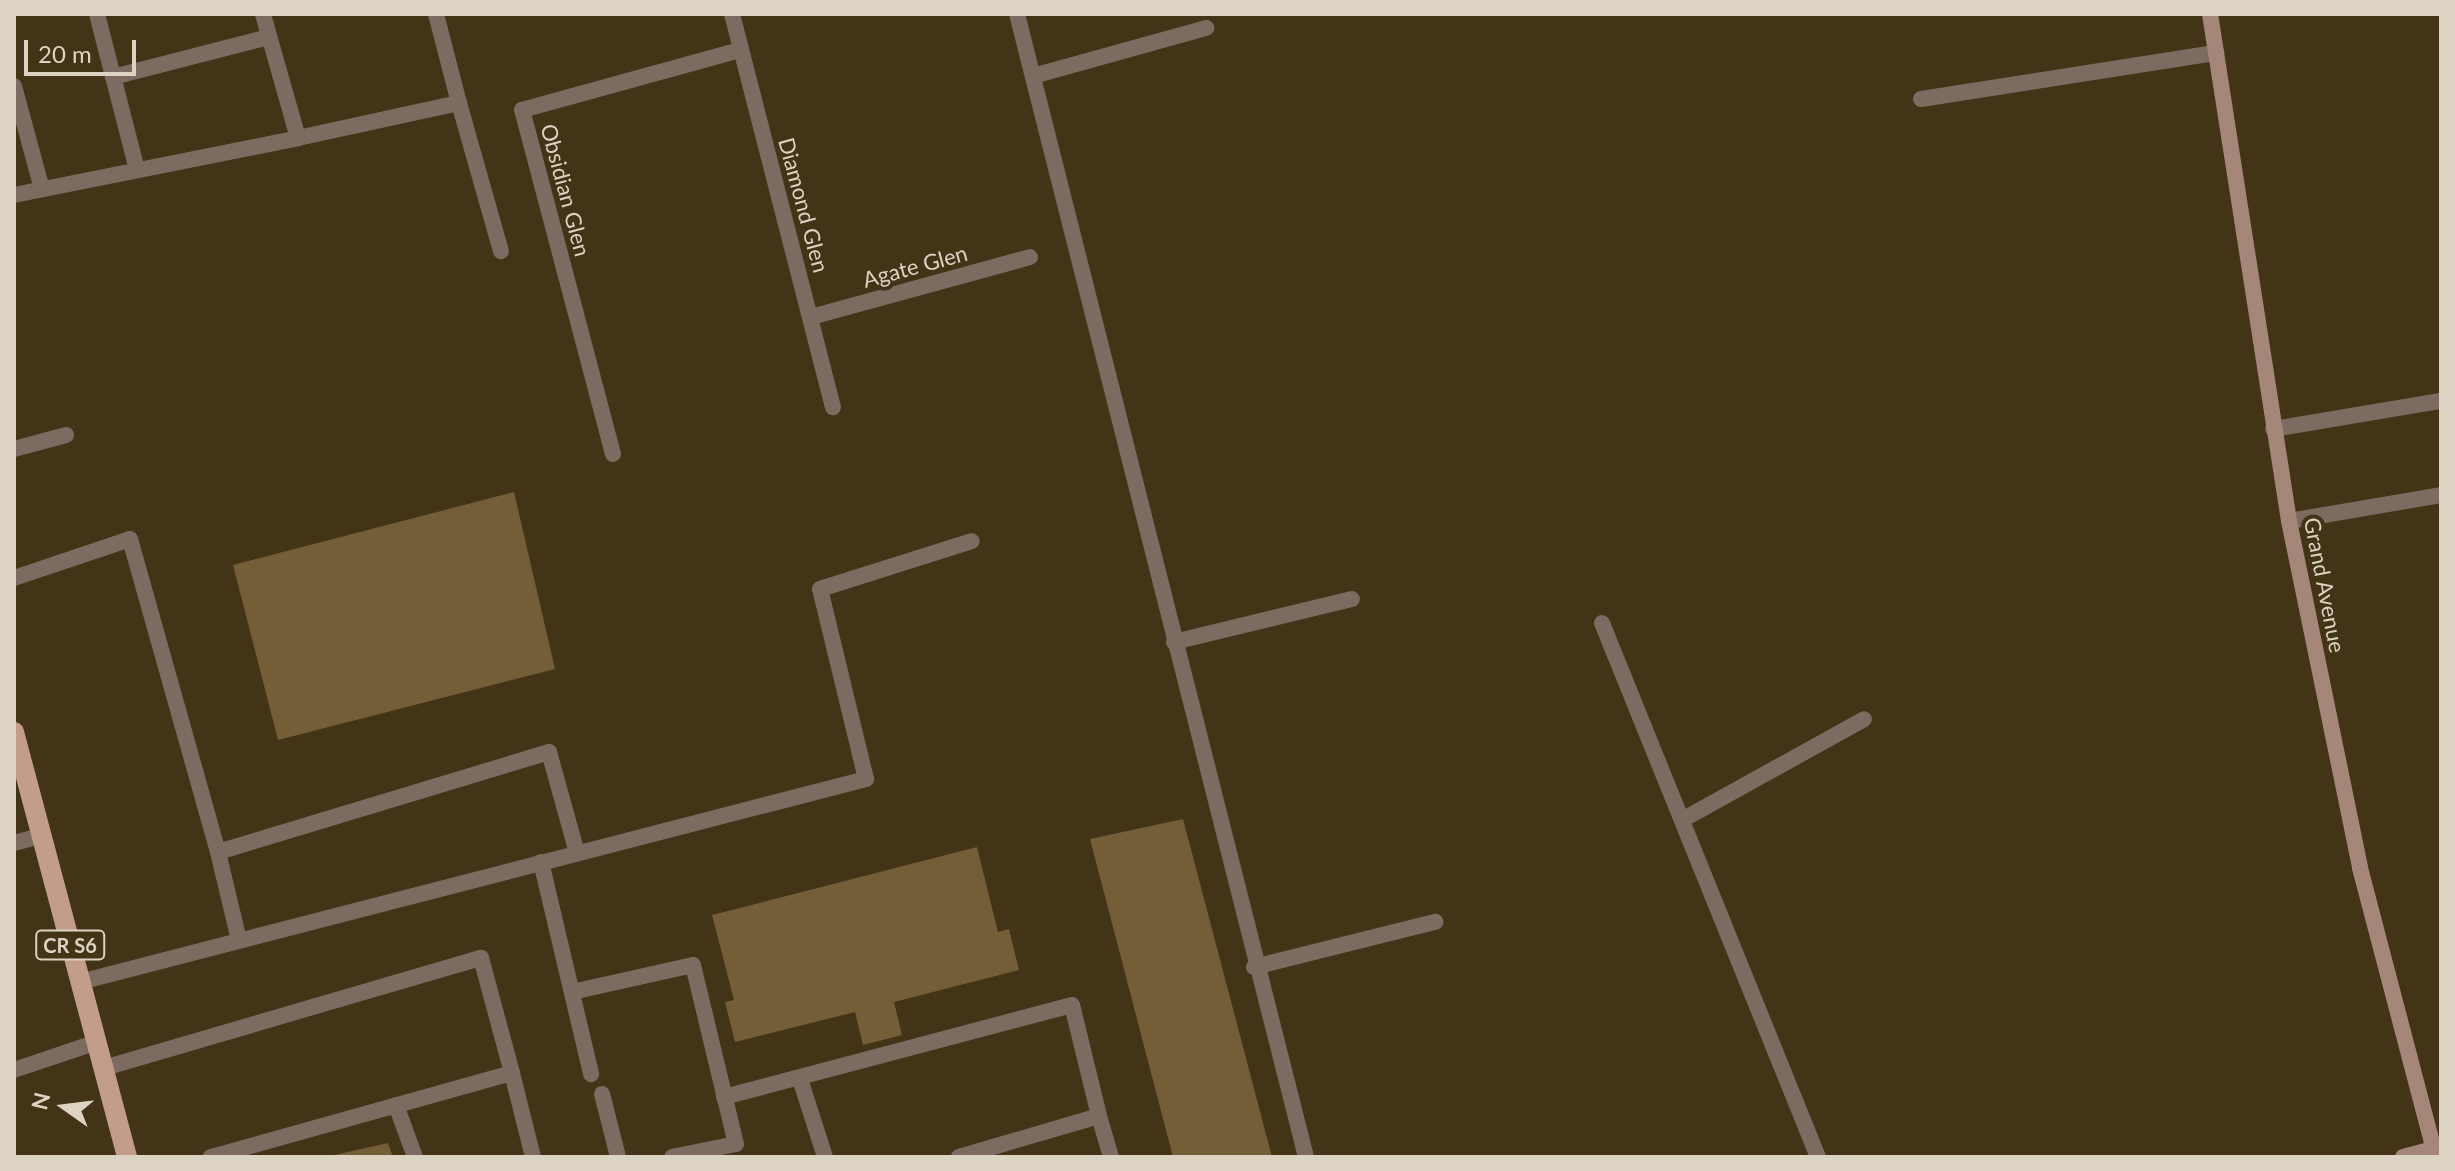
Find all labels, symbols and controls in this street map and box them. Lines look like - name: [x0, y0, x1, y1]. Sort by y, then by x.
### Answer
- scale bar: [28, 24, 140, 74]
- text: 20 m: [38, 39, 92, 68]
- street label: Obsidian Glen: [536, 121, 596, 259]
- street label: Diamond Glen: [773, 135, 835, 275]
- street label: Agate Glen: [860, 239, 970, 293]
- street label: Grand Avenue: [2299, 515, 2351, 655]
- road number: CR S6: [34, 929, 106, 961]
- north arrow: [24, 1067, 104, 1147]
- text: N: [25, 1090, 55, 1113]

